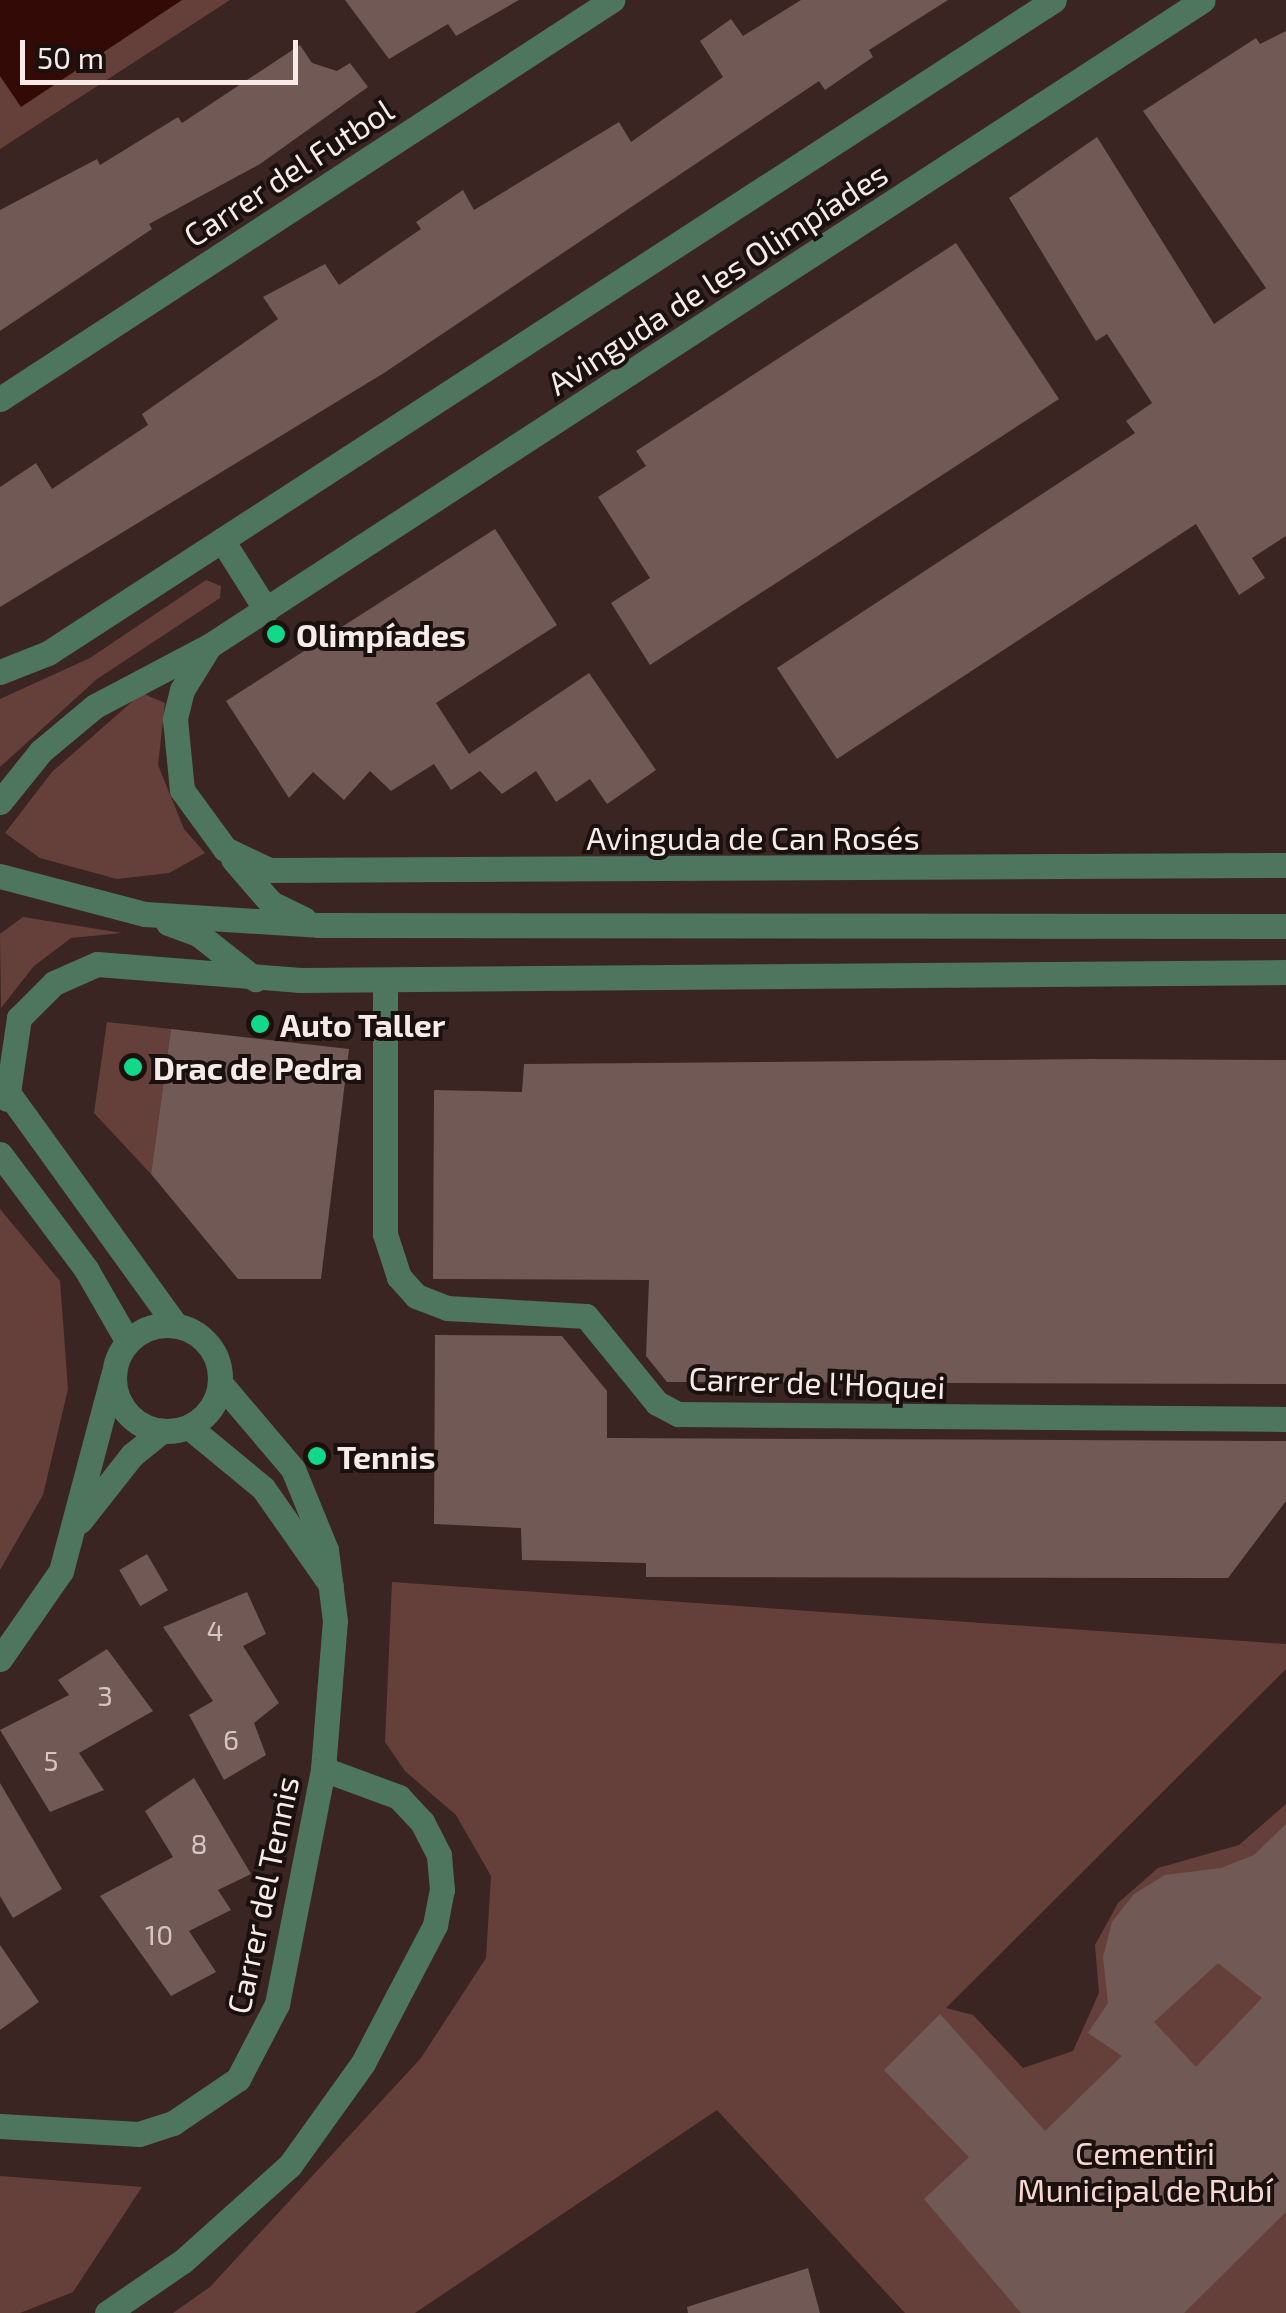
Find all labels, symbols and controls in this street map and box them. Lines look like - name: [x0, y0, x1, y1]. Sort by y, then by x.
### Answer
- scale bar: [25, 20, 302, 82]
- text: 50 m: [37, 39, 104, 75]
- street label: Carrer del Futbol: [175, 90, 401, 254]
- street label: Avinguda de les Olimpíades: [540, 154, 894, 402]
- place label: Olimpíades: [296, 615, 466, 653]
- marker: Olimpíades: [265, 623, 287, 645]
- street label: Avinguda de Can Rosés: [586, 818, 920, 856]
- place label: Auto Taller: [280, 1005, 446, 1043]
- marker: Auto Taller: [249, 1013, 271, 1035]
- place label: Drac de Pedra: [153, 1048, 363, 1086]
- marker: Drac de Pedra: [122, 1056, 144, 1078]
- street label: Carrer de l'Hoquei: [688, 1358, 946, 1406]
- place label: Tennis: [337, 1437, 435, 1475]
- marker: Tennis: [306, 1445, 328, 1467]
- house number: 4: [206, 1613, 224, 1647]
- house number: 3: [97, 1678, 113, 1712]
- house number: 6: [223, 1722, 239, 1756]
- house number: 5: [43, 1743, 59, 1777]
- street label: Carrer del Tennis: [218, 1772, 306, 2018]
- house number: 8: [191, 1826, 207, 1860]
- house number: 10: [145, 1917, 173, 1951]
- park label: Cementiri Municipal de Rubí: [1017, 2134, 1273, 2209]

